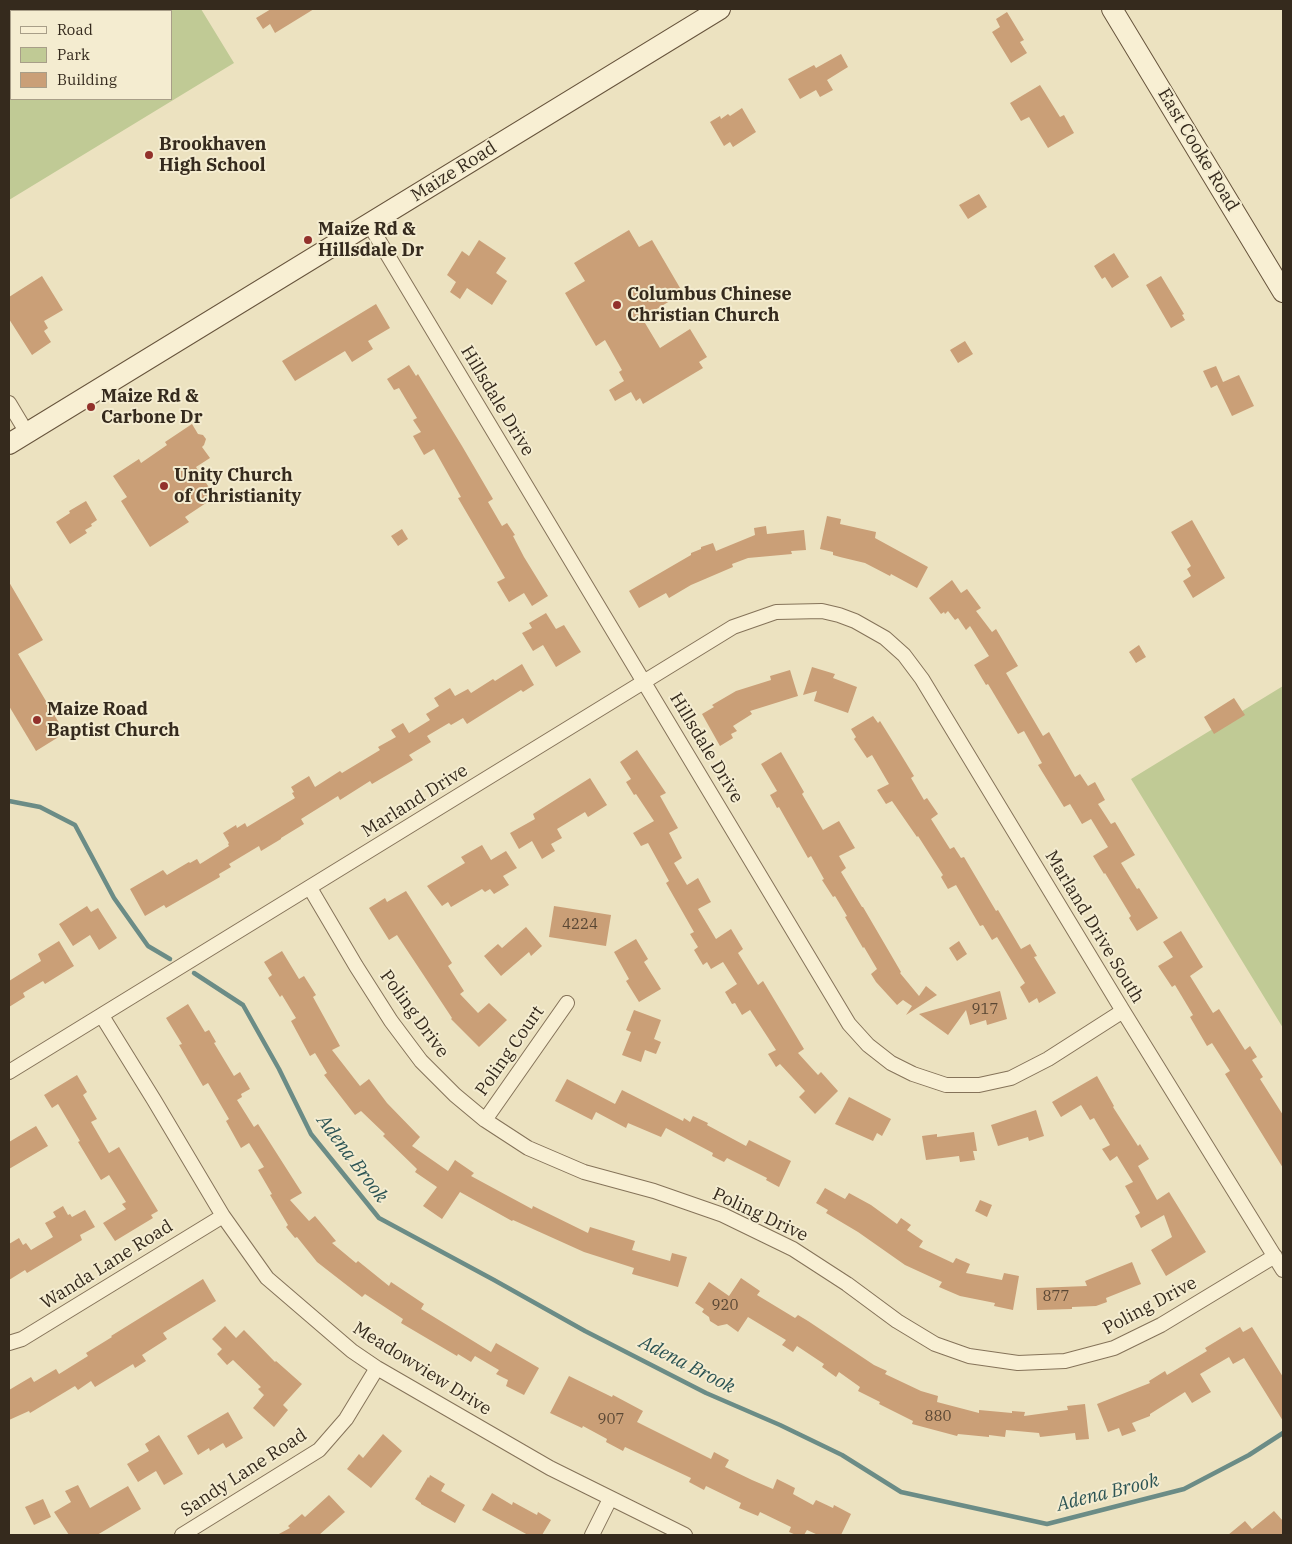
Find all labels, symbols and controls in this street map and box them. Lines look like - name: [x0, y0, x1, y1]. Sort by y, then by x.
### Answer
- legend: [10, 10, 172, 100]
- text: Road: [57, 20, 93, 39]
- text: Park: [57, 45, 90, 64]
- text: Building: [57, 70, 117, 89]
- street label: East Cooke Road: [1153, 85, 1243, 215]
- place label: Brookhaven High School: [159, 134, 267, 176]
- street label: Maize Road: [407, 137, 501, 207]
- marker: Brookhaven High School: [143, 149, 155, 161]
- place label: Maize Rd & Hillsdale Dr: [318, 219, 424, 262]
- marker: Maize Rd & Hillsdale Dr: [302, 234, 314, 246]
- place label: Columbus Chinese Christian Church: [627, 284, 792, 326]
- marker: Columbus Chinese Christian Church: [611, 299, 623, 311]
- street label: Hillsdale Drive: [456, 342, 538, 460]
- place label: Maize Rd & Carbone Dr: [101, 386, 203, 428]
- marker: Maize Rd & Carbone Dr: [85, 401, 97, 413]
- place label: Unity Church of Christianity: [174, 465, 301, 508]
- marker: Unity Church of Christianity: [158, 480, 170, 492]
- street label: Hillsdale Drive: [665, 689, 747, 807]
- place label: Maize Road Baptist Church: [47, 699, 180, 742]
- marker: Maize Road Baptist Church: [31, 714, 43, 726]
- street label: Marland Drive: [358, 760, 472, 842]
- street label: Marland Drive South: [1040, 847, 1148, 1007]
- house number: 4224: [562, 916, 598, 934]
- street label: Poling Drive: [375, 966, 453, 1062]
- house number: 917: [972, 1001, 998, 1019]
- street label: Poling Court: [471, 1002, 549, 1100]
- water label: Adena Brook: [311, 1110, 393, 1208]
- street label: Poling Drive: [709, 1183, 811, 1247]
- street label: Wanda Lane Road: [37, 1216, 177, 1314]
- street label: Poling Drive: [1099, 1272, 1201, 1340]
- house number: 877: [1043, 1288, 1069, 1306]
- house number: 920: [712, 1297, 738, 1315]
- street label: Meadowview Drive: [349, 1318, 495, 1420]
- water label: Adena Brook: [635, 1331, 739, 1399]
- house number: 880: [925, 1408, 951, 1426]
- house number: 907: [598, 1411, 624, 1429]
- street label: Sandy Lane Road: [177, 1424, 311, 1522]
- water label: Adena Brook: [1055, 1469, 1161, 1517]

